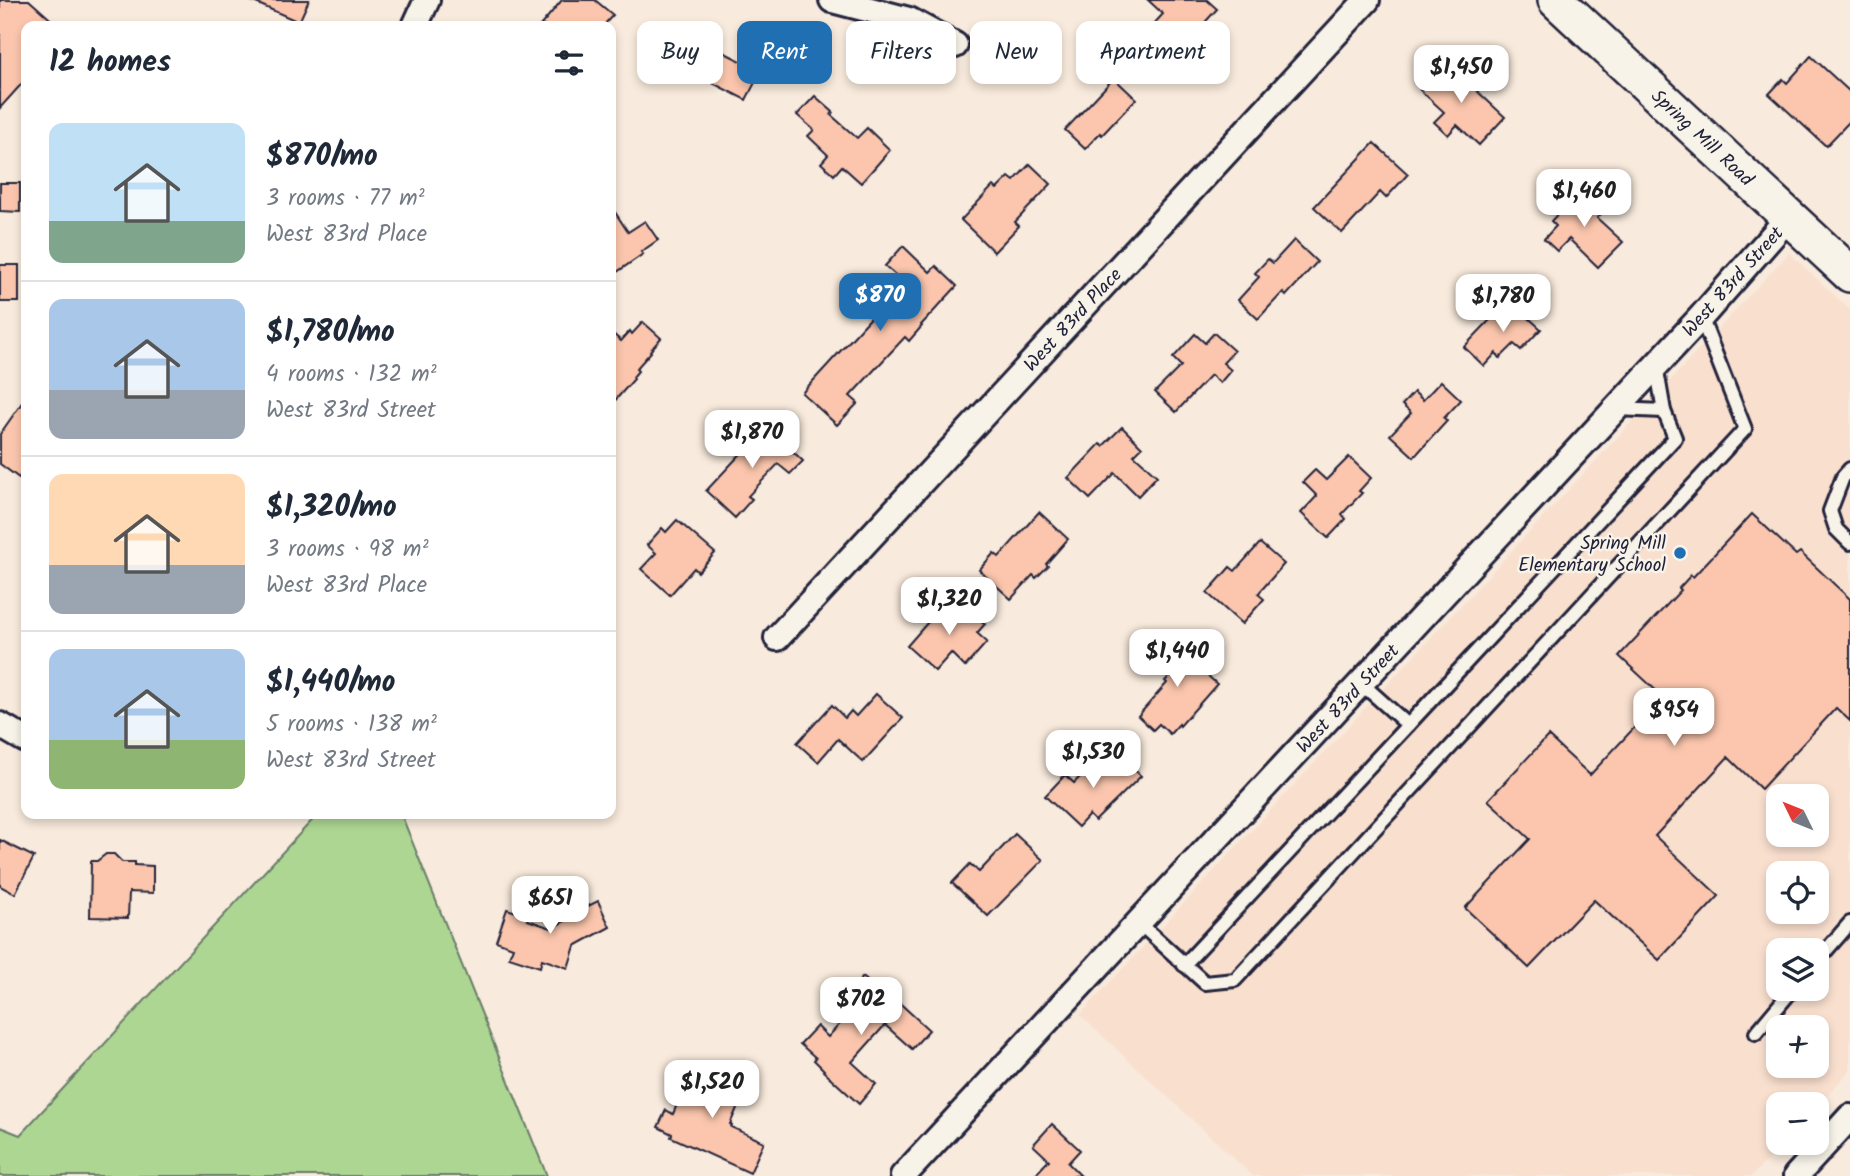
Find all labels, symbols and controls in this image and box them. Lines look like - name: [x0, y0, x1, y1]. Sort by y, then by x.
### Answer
- chip: Buy: [637, 21, 723, 84]
- chip: Rent: [737, 21, 832, 84]
- chip: Filters: [846, 21, 956, 84]
- chip: New: [970, 21, 1062, 84]
- chip: Apartment: [1076, 21, 1230, 84]
- text: 12 homes: [49, 39, 171, 87]
- icon: filters: [550, 44, 588, 82]
- pin: $1,450: [1404, 46, 1518, 105]
- text: $1,450: [1430, 50, 1492, 86]
- street label: Spring Mill Road: [1643, 83, 1760, 195]
- text: $870/mo: [266, 133, 378, 181]
- icon: home: [105, 151, 189, 235]
- pin: $1,460: [1527, 170, 1641, 229]
- text: $1,460: [1552, 174, 1616, 210]
- text: 3 rooms · 77 m²: [266, 181, 425, 217]
- text: West 83rd Place: [266, 217, 427, 253]
- street label: West 83rd Street: [1675, 220, 1792, 345]
- street label: West 83rd Place: [1017, 261, 1130, 379]
- pin: $870: [839, 274, 921, 333]
- pin: $1,780: [1446, 274, 1560, 334]
- text: $870: [855, 278, 905, 314]
- text: $1,780: [1472, 279, 1534, 315]
- text: $1,780/mo: [266, 309, 395, 357]
- icon: home: [105, 327, 189, 411]
- text: 4 rooms · 132 m²: [266, 357, 437, 393]
- text: West 83rd Street: [266, 393, 436, 429]
- pin: $1,870: [695, 410, 809, 470]
- text: $1,870: [721, 415, 783, 451]
- text: $1,320/mo: [266, 484, 397, 532]
- icon: home: [105, 502, 189, 586]
- place label: Spring Mill Elementary School: [1518, 529, 1666, 581]
- text: 3 rooms · 98 m²: [266, 532, 429, 568]
- marker: Spring Mill Elementary School: [1672, 545, 1688, 561]
- text: West 83rd Place: [266, 568, 427, 604]
- pin: $1,320: [892, 578, 1006, 637]
- text: $1,320: [917, 582, 981, 618]
- pin: $1,440: [1120, 630, 1234, 689]
- text: $1,440: [1145, 634, 1209, 670]
- street label: West 83rd Street: [1290, 637, 1408, 761]
- text: $1,440/mo: [266, 659, 395, 707]
- icon: home: [105, 677, 189, 761]
- pin: $954: [1633, 688, 1715, 748]
- text: $954: [1649, 693, 1699, 729]
- text: 5 rooms · 138 m²: [266, 707, 437, 743]
- pin: $1,530: [1036, 730, 1150, 790]
- text: $1,530: [1062, 735, 1124, 771]
- text: West 83rd Street: [266, 743, 436, 779]
- north arrow: [1766, 784, 1829, 847]
- map controls: [1766, 784, 1829, 1155]
- button: locate: [1766, 861, 1829, 924]
- pin: $651: [509, 876, 591, 936]
- text: $651: [528, 881, 572, 917]
- button: layers: [1766, 938, 1829, 1001]
- pin: $702: [820, 978, 902, 1037]
- text: $702: [836, 982, 886, 1018]
- button: +: [1766, 1015, 1829, 1078]
- pin: $1,520: [655, 1060, 769, 1120]
- text: $1,520: [680, 1065, 744, 1101]
- button: −: [1766, 1092, 1829, 1155]

